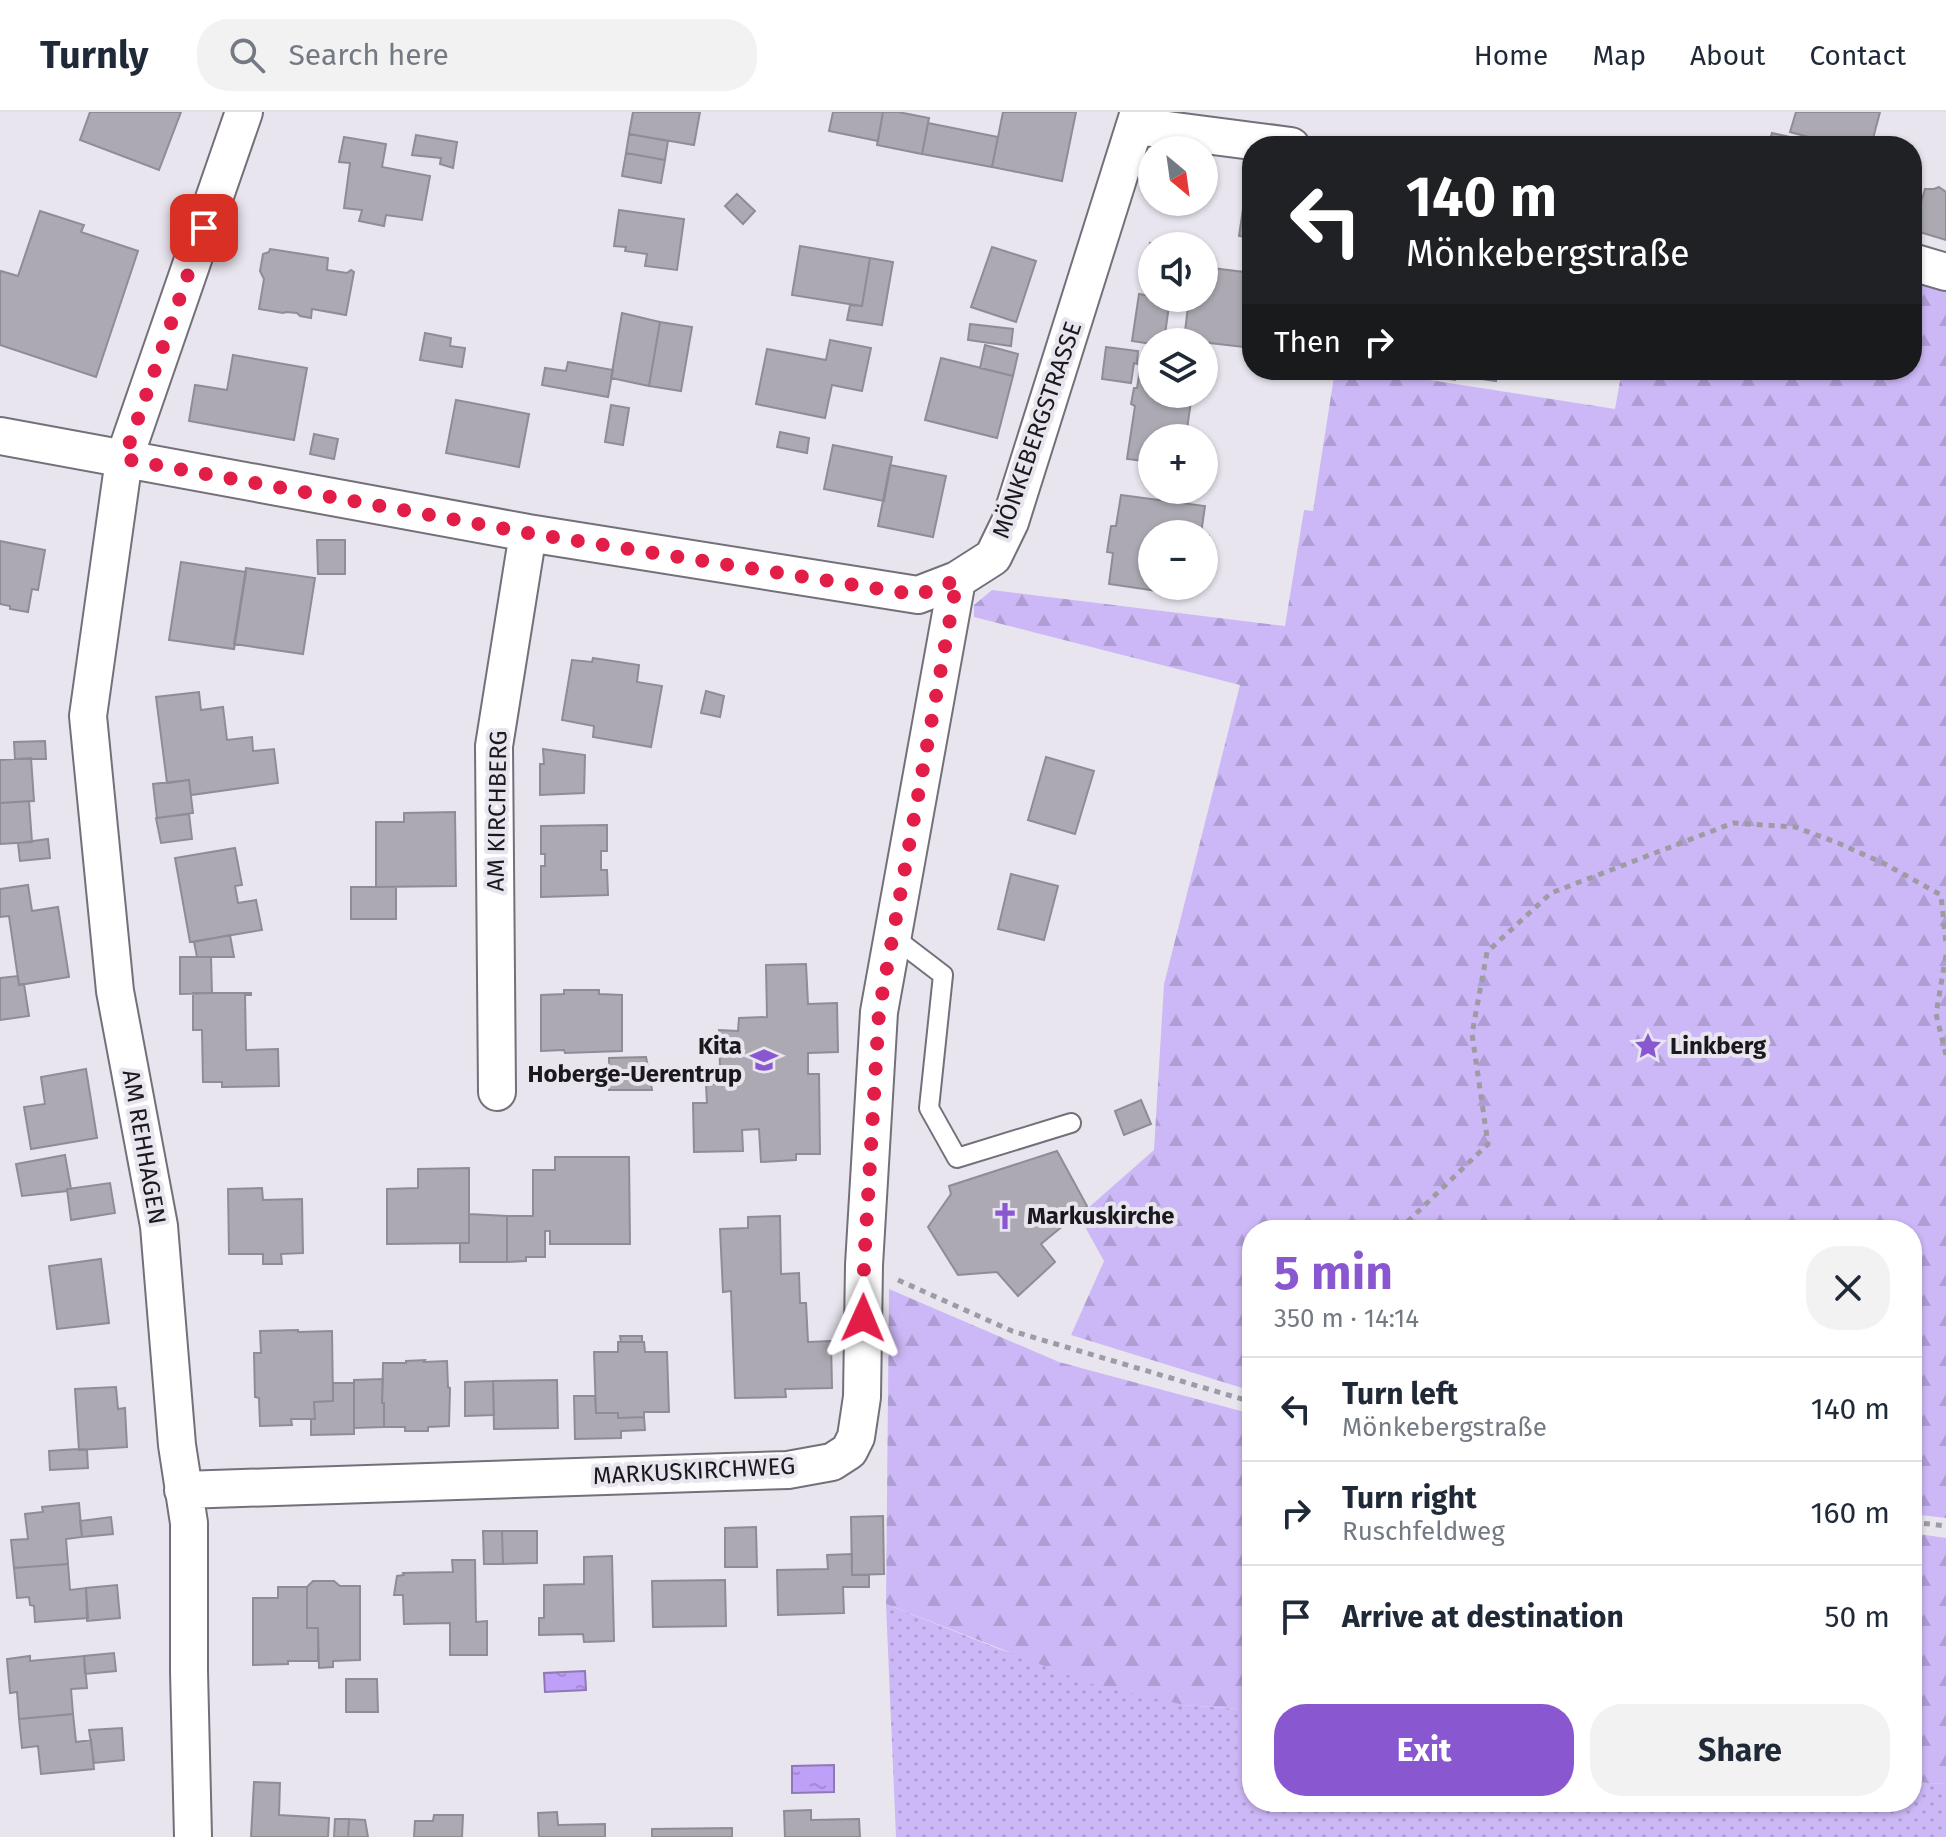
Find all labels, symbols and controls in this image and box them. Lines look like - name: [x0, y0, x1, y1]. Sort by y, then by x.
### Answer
- search box: [197, 19, 757, 91]
- text: Turnly: [40, 32, 149, 78]
- icon: search: [225, 33, 269, 77]
- text: Search here: [289, 37, 449, 73]
- text: Home: [1474, 39, 1548, 72]
- text: Map: [1592, 39, 1646, 72]
- text: About: [1690, 39, 1765, 72]
- text: Contact: [1809, 39, 1906, 72]
- north arrow: [1138, 136, 1218, 216]
- map controls: [1138, 136, 1218, 600]
- text: 140 m: [1406, 164, 1557, 231]
- icon: left: [1274, 168, 1378, 272]
- pin: [170, 194, 238, 262]
- icon: arrive: [182, 206, 226, 250]
- button: sound: [1138, 232, 1218, 312]
- text: Mönkebergstraße: [1406, 232, 1690, 276]
- street label: MÖNKEBERGSTRASSE: [987, 318, 1087, 542]
- icon: right: [1357, 320, 1401, 364]
- text: Then: [1274, 324, 1341, 360]
- button: layers: [1138, 328, 1218, 408]
- button: +: [1138, 424, 1218, 504]
- button: −: [1138, 520, 1218, 600]
- street label: AM KIRCHBERG: [482, 730, 512, 892]
- place icon: Linkberg: [1633, 1031, 1663, 1061]
- place label: Kita Hoberge-Uerentrup: [528, 1032, 742, 1088]
- place label: Linkberg: [1670, 1032, 1767, 1060]
- school or university icon: Kita Hoberge-Uerentrup: [749, 1045, 779, 1075]
- street label: AM REHHAGEN: [117, 1067, 171, 1227]
- church icon: Markuskirche: [990, 1201, 1020, 1231]
- place label: Markuskirche: [1027, 1202, 1175, 1230]
- text: 5 min: [1274, 1244, 1393, 1302]
- button: close: [1806, 1246, 1890, 1330]
- position arrow: [821, 1276, 905, 1360]
- text: 350 m · 14:14: [1274, 1303, 1419, 1334]
- text: Turn left: [1342, 1376, 1458, 1412]
- icon: left: [1274, 1387, 1318, 1431]
- text: 140 m: [1811, 1391, 1890, 1427]
- text: Mönkebergstraße: [1342, 1412, 1547, 1443]
- street label: MARKUSKIRCHWEG: [592, 1452, 796, 1490]
- text: Turn right: [1342, 1480, 1477, 1516]
- icon: right: [1274, 1491, 1318, 1535]
- text: 160 m: [1811, 1495, 1890, 1531]
- text: Ruschfeldweg: [1342, 1516, 1505, 1547]
- icon: arrive: [1274, 1595, 1318, 1639]
- text: Arrive at destination: [1342, 1599, 1624, 1635]
- text: 50 m: [1825, 1599, 1890, 1635]
- button: Exit: [1274, 1704, 1574, 1796]
- button: Share: [1590, 1704, 1890, 1796]

